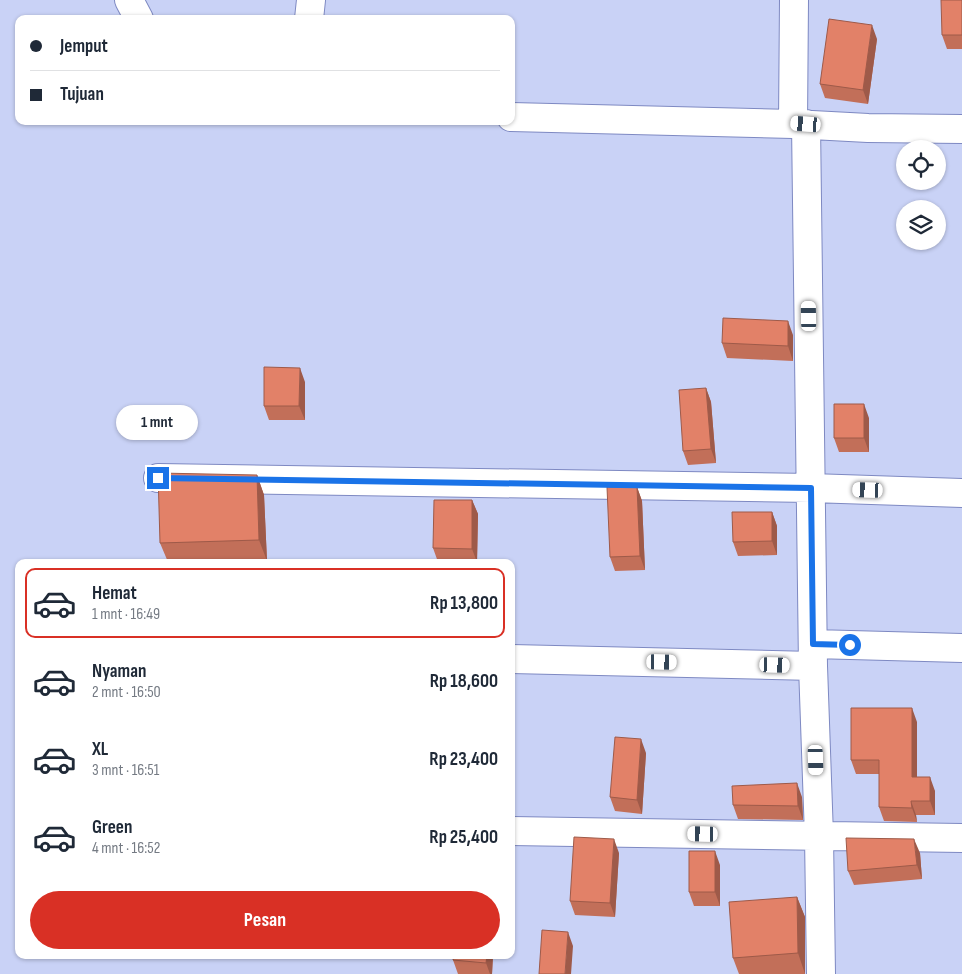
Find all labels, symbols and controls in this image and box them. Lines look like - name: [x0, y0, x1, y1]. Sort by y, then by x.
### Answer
- text: Jemput: [60, 35, 108, 58]
- text: Tujuan: [60, 83, 104, 106]
- car: [790, 115, 821, 133]
- map controls: [896, 140, 946, 250]
- button: locate: [896, 140, 946, 190]
- button: layers: [896, 200, 946, 250]
- car: [801, 301, 816, 331]
- callout: 1 mnt: [117, 406, 199, 440]
- text: 1 mnt: [141, 413, 173, 432]
- route end: [147, 467, 169, 489]
- car: [852, 482, 883, 498]
- icon: car: [32, 581, 77, 626]
- text: Hemat: [92, 582, 137, 605]
- text: Rp 13,800: [430, 592, 498, 615]
- text: 1 mnt · 16:49: [92, 605, 160, 624]
- route start: [839, 634, 861, 656]
- car: [646, 654, 677, 670]
- car: [759, 657, 790, 673]
- icon: car: [32, 659, 77, 704]
- text: Nyaman: [92, 660, 146, 683]
- text: Rp 18,600: [430, 670, 498, 693]
- text: 2 mnt · 16:50: [92, 683, 161, 702]
- icon: car: [32, 737, 77, 782]
- text: XL: [92, 738, 108, 761]
- car: [807, 745, 824, 775]
- text: Rp 23,400: [429, 748, 498, 771]
- text: 3 mnt · 16:51: [92, 761, 159, 780]
- icon: car: [32, 815, 77, 860]
- text: Green: [92, 816, 132, 839]
- text: Rp 25,400: [429, 826, 498, 849]
- car: [687, 826, 718, 842]
- text: 4 mnt · 16:52: [92, 839, 160, 858]
- button: Pesan: [30, 891, 500, 949]

